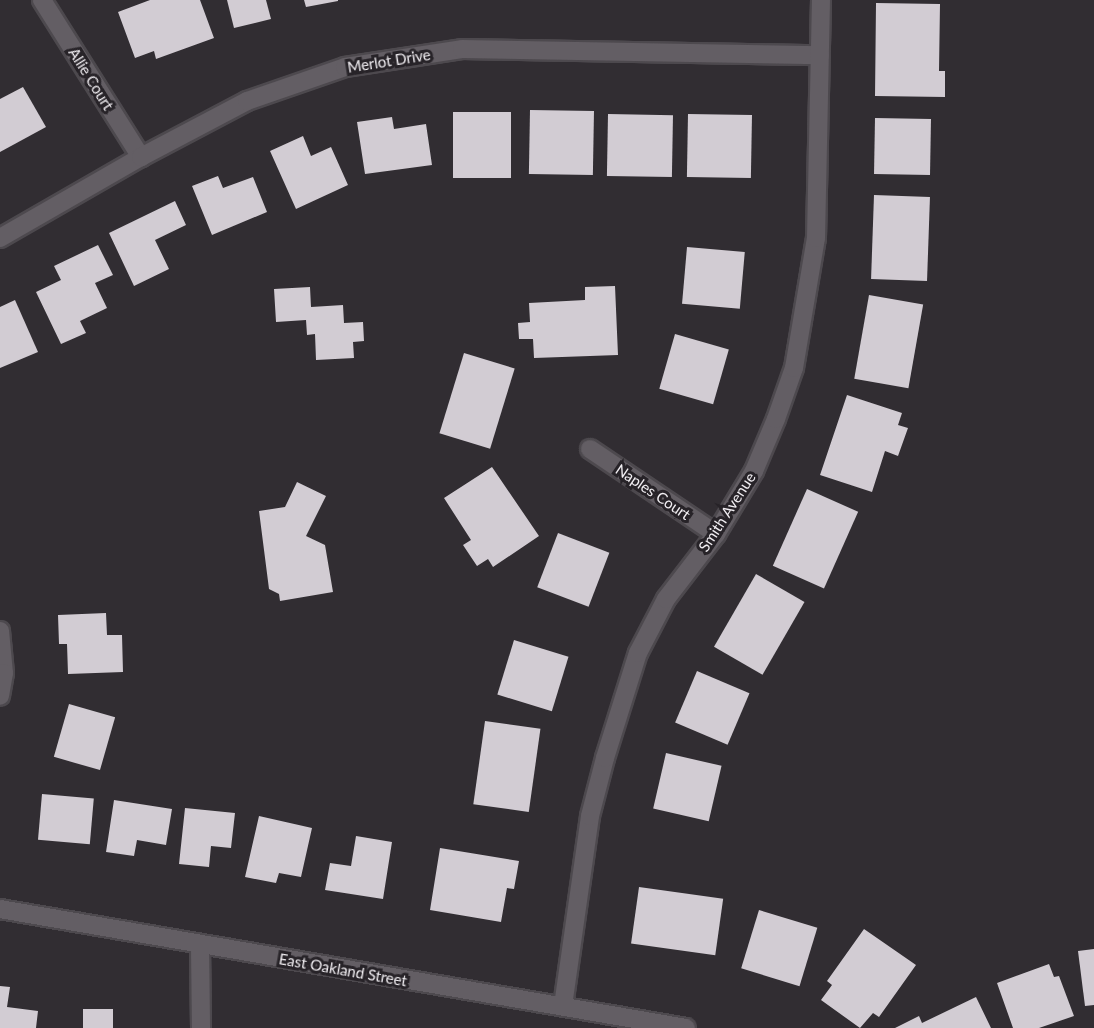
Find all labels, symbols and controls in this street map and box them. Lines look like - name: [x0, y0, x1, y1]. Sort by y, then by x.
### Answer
- street label: Allie Court: [65, 44, 117, 114]
- street label: Merlot Drive: [346, 46, 432, 76]
- street label: Naples Court: [612, 460, 694, 524]
- street label: Smith Avenue: [695, 469, 759, 555]
- street label: East Oakland Street: [278, 950, 408, 990]

